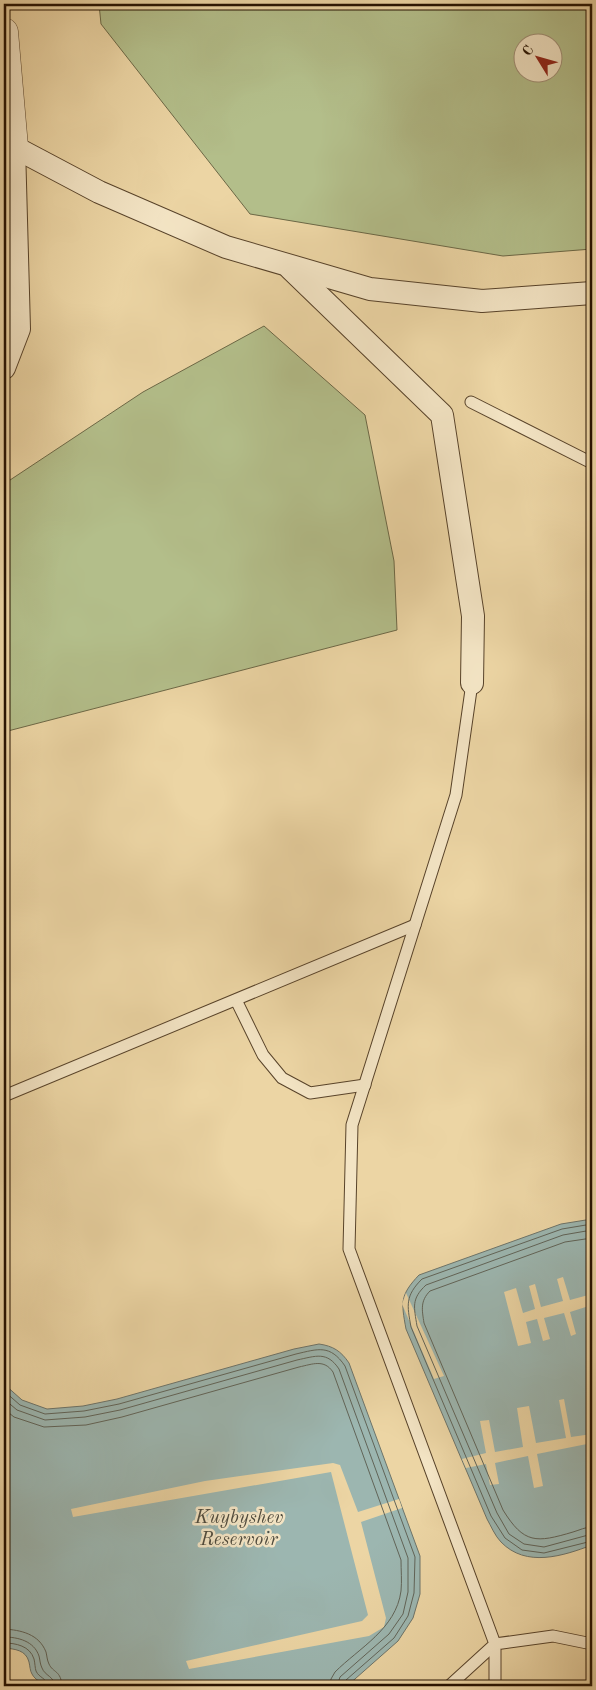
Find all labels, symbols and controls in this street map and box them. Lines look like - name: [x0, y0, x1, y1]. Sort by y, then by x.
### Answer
- north arrow: [514, 32, 564, 82]
- text: С: [520, 43, 537, 59]
- water label: Kuybyshev Reservoir: [194, 1509, 283, 1550]

